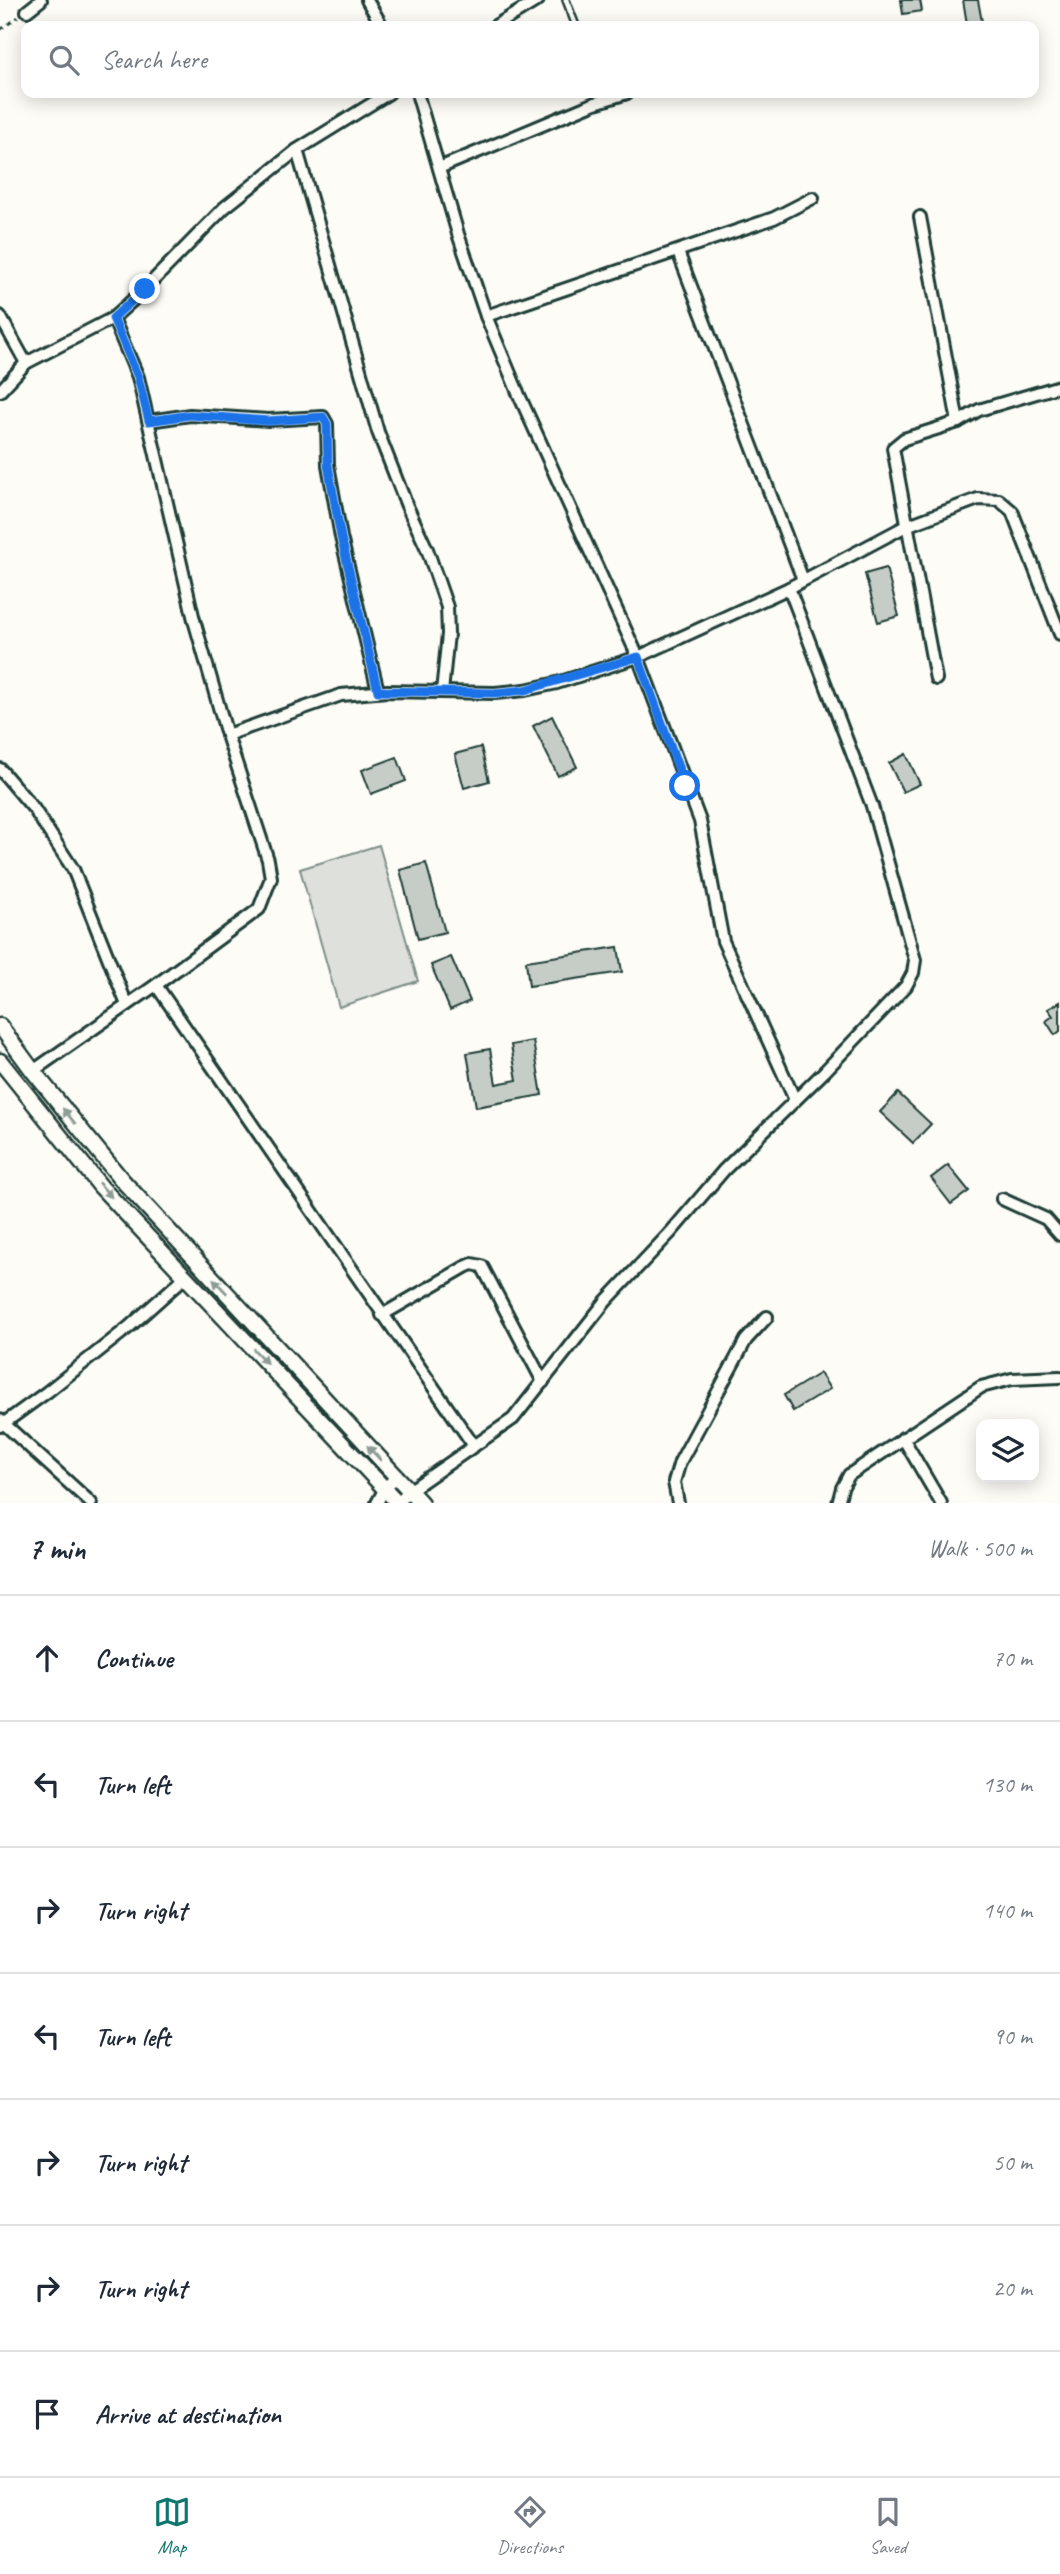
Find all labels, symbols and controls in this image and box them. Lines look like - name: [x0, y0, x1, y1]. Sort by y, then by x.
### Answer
- search box: [21, 21, 1039, 98]
- icon: search: [45, 41, 83, 79]
- text: Search here: [101, 43, 207, 76]
- route end: [129, 273, 160, 304]
- route start: [669, 770, 700, 801]
- one-way arrow: [62, 1107, 77, 1125]
- one-way arrow: [96, 1181, 112, 1198]
- one-way arrow: [212, 1277, 228, 1295]
- one-way arrow: [252, 1348, 269, 1365]
- map controls: [976, 1419, 1039, 1482]
- button: layers: [976, 1419, 1039, 1482]
- one-way arrow: [367, 1445, 383, 1462]
- text: 7 min: [28, 1530, 85, 1568]
- text: Walk · 500 m: [928, 1534, 1032, 1563]
- icon: ahead: [28, 1639, 66, 1677]
- text: Continue: [95, 1642, 173, 1675]
- text: 70 m: [993, 1644, 1032, 1673]
- icon: left: [28, 1765, 66, 1803]
- text: Turn left: [95, 1768, 170, 1801]
- text: 130 m: [983, 1770, 1032, 1799]
- icon: right: [28, 1891, 66, 1929]
- text: Turn right: [95, 1894, 186, 1927]
- text: 140 m: [983, 1896, 1032, 1925]
- icon: left: [28, 2017, 66, 2055]
- text: Turn left: [95, 2020, 170, 2053]
- text: 90 m: [993, 2022, 1032, 2051]
- icon: right: [28, 2143, 66, 2181]
- text: Turn right: [95, 2146, 186, 2179]
- text: 50 m: [993, 2148, 1032, 2177]
- icon: right: [28, 2269, 66, 2307]
- text: Turn right: [95, 2272, 186, 2305]
- text: 20 m: [993, 2274, 1032, 2303]
- icon: arrive: [28, 2395, 66, 2433]
- text: Arrive at destination: [95, 2398, 281, 2431]
- tab: Map: [153, 2493, 191, 2559]
- tab: Directions: [497, 2493, 563, 2559]
- tab: Saved: [869, 2493, 907, 2559]

